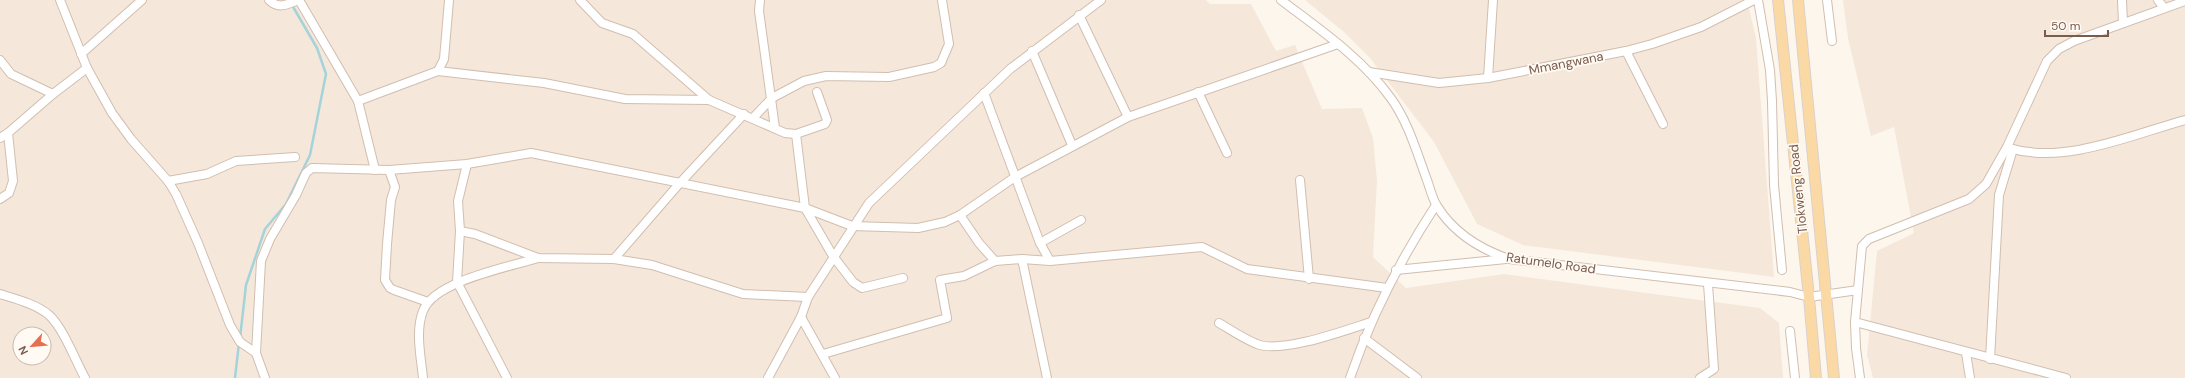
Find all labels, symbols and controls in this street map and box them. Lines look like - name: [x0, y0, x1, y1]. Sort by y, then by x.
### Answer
- scale bar: [2045, 12, 2108, 38]
- text: 50 m: [2051, 18, 2080, 34]
- street label: Mmangwana: [1527, 47, 1605, 79]
- street label: Tlokweng Road: [1785, 143, 1811, 235]
- street label: Ratumelo Road: [1505, 248, 1597, 278]
- north arrow: [12, 326, 52, 366]
- text: N: [15, 344, 31, 357]

